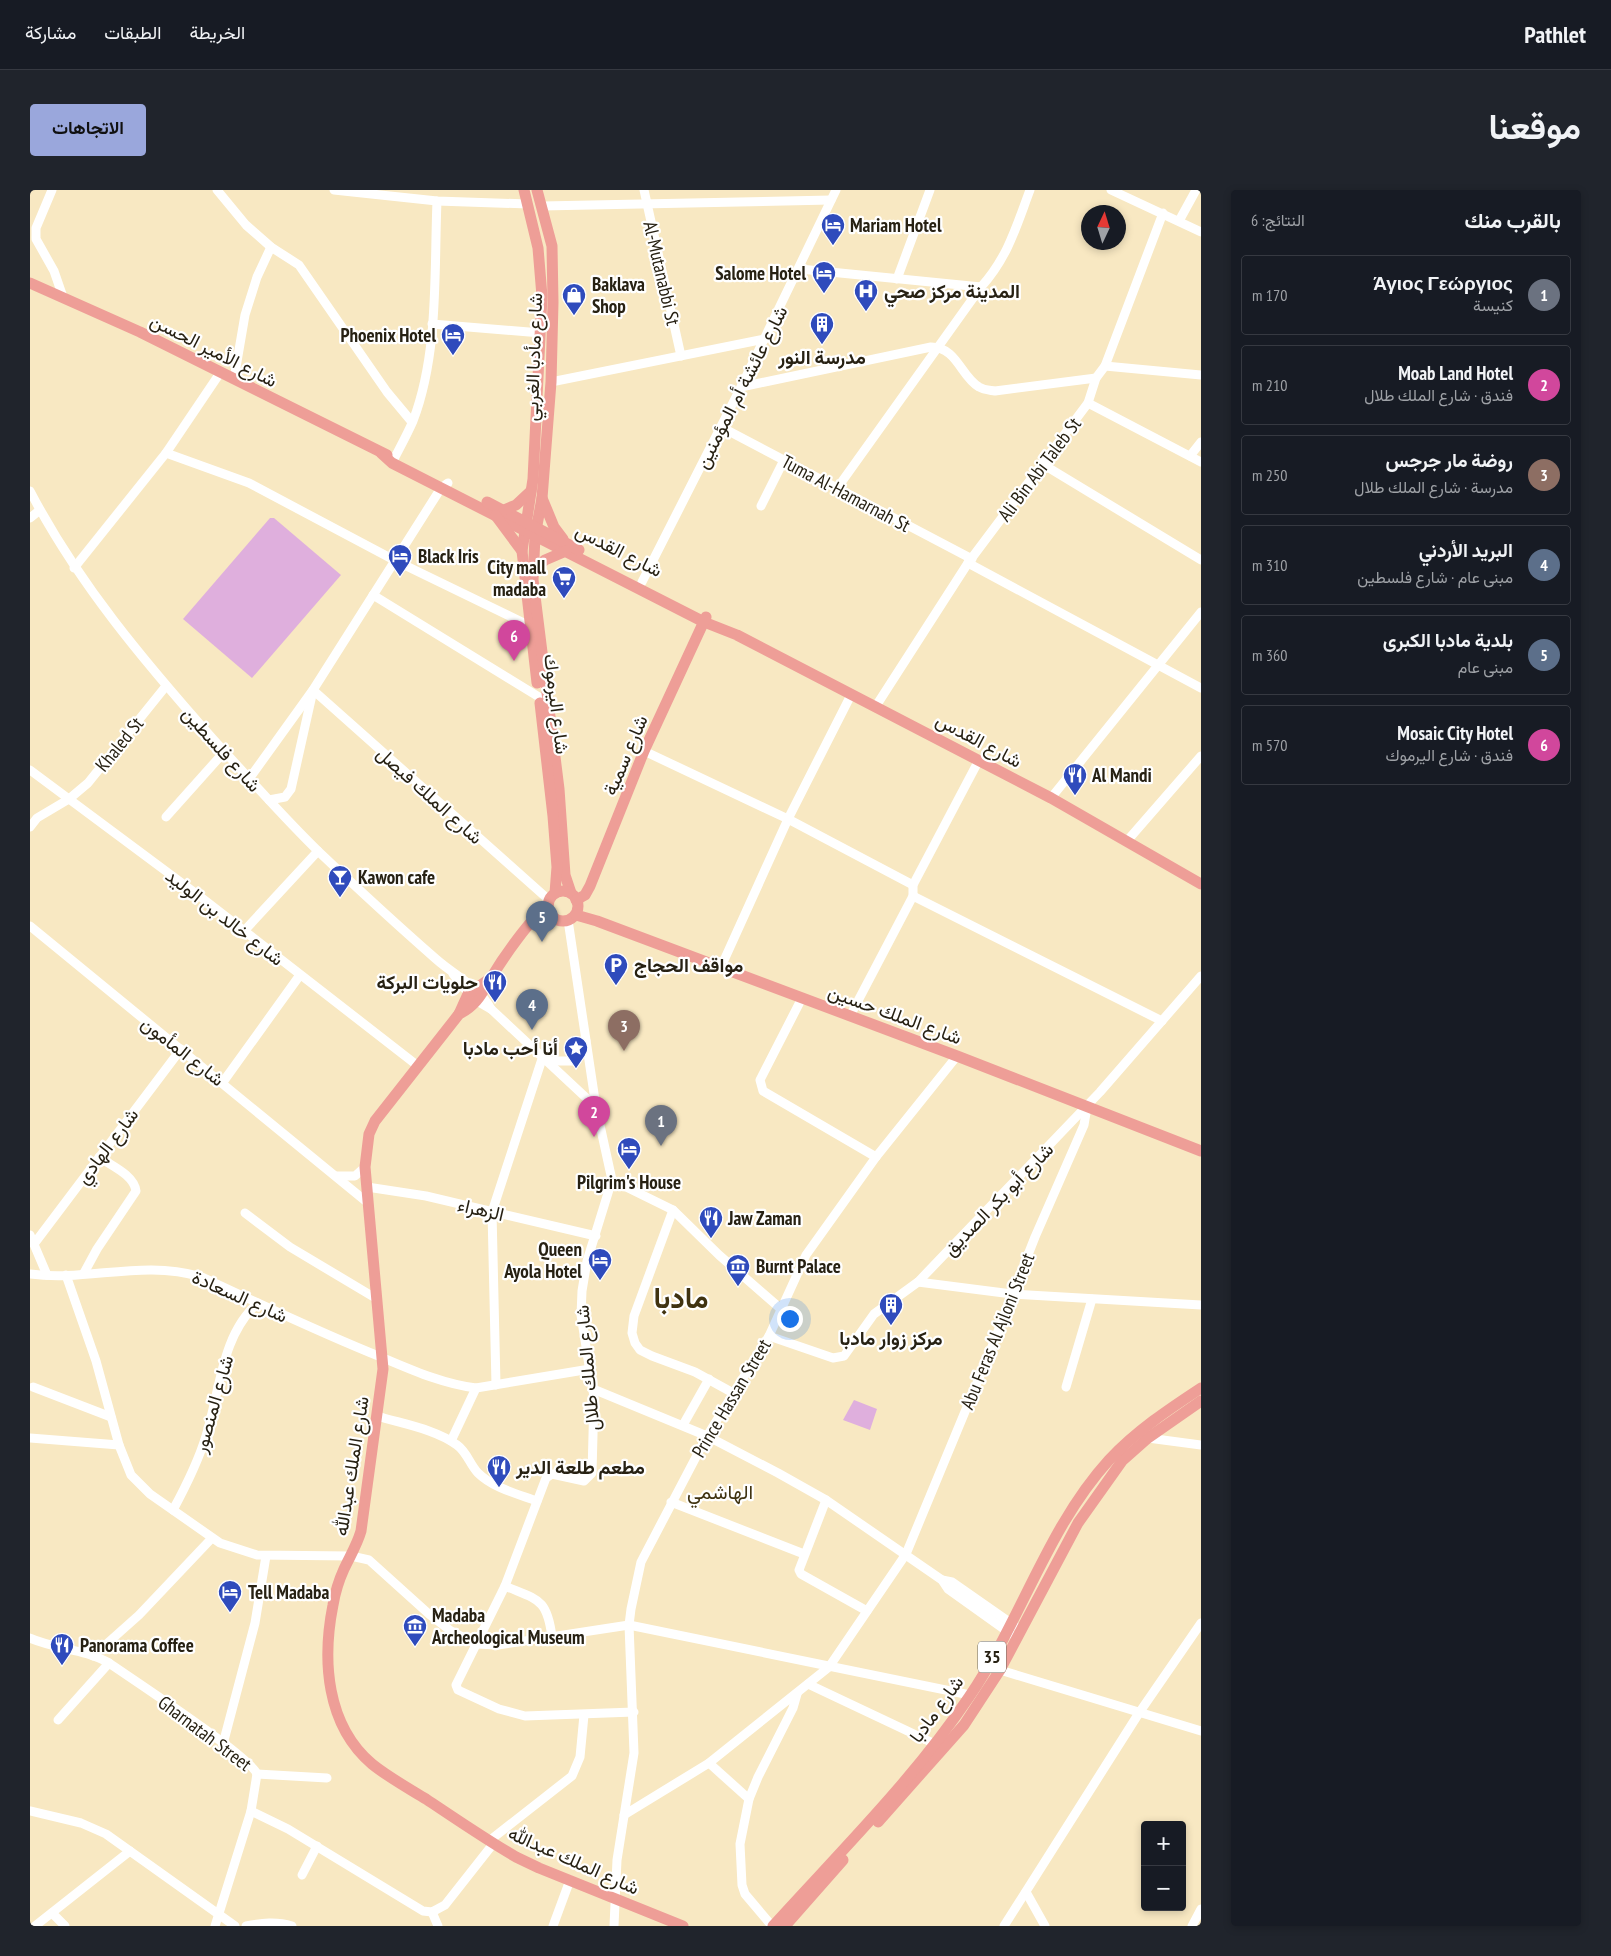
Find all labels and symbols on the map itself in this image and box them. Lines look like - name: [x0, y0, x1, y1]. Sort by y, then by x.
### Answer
- north arrow: [1081, 205, 1126, 250]
- hotel icon: Mariam Hotel: [820, 212, 846, 246]
- place label: Mariam Hotel: [850, 213, 942, 237]
- street label: Al-Mutanabbi St: [638, 219, 686, 328]
- hotel icon: Salome Hotel: [811, 260, 837, 294]
- place label: Salome Hotel: [715, 261, 806, 285]
- place label: Baklava Shop: [592, 272, 645, 318]
- hospital icon: المدينة مركز صحي: [853, 278, 879, 312]
- place label: المدينة مركز صحي: [884, 279, 1020, 308]
- shop icon: Baklava Shop: [561, 282, 587, 316]
- street label: شارع مأدبا الغربي: [519, 292, 551, 422]
- street label: شارع عائشة أم المؤمنين: [690, 302, 793, 473]
- street label: شارع الأمير الحسن: [146, 308, 281, 393]
- building icon: مدرسة النور: [809, 311, 835, 345]
- hotel icon: Phoenix Hotel: [440, 322, 466, 356]
- place label: Phoenix Hotel: [340, 323, 436, 347]
- place label: مدرسة النور: [777, 345, 866, 370]
- street label: Ali Bin Abi Taleb St: [992, 412, 1086, 526]
- street label: Tuma Al-Hamarnah St: [778, 449, 915, 537]
- street label: شارع القدس: [571, 518, 666, 583]
- hotel icon: Black Iris: [387, 543, 413, 577]
- place label: Black Iris: [418, 544, 479, 568]
- place label: City mall madaba: [487, 555, 546, 601]
- supermarket icon: City mall madaba: [551, 565, 577, 599]
- pin: 6: [498, 620, 530, 661]
- street label: شارع اليرموك: [538, 652, 575, 756]
- street label: شارع فلسطين: [177, 701, 267, 797]
- street label: شارع القدس: [931, 707, 1026, 774]
- street label: Khaled St: [90, 711, 149, 776]
- street label: شارع سمية: [597, 711, 654, 799]
- street label: شارع الملك فيصل: [371, 741, 488, 850]
- restaurant icon: Al Mandi: [1062, 762, 1088, 796]
- place label: Al Mandi: [1091, 763, 1152, 787]
- street label: شارع خالد بن الوليد: [160, 863, 289, 971]
- bar icon: Kawon cafe: [327, 864, 353, 898]
- place label: Kawon cafe: [358, 865, 435, 889]
- pin: 5: [526, 901, 558, 942]
- parking icon: مواقف الحجاج: [603, 952, 629, 986]
- place label: مواقف الحجاج: [634, 953, 743, 978]
- restaurant icon: حلويات البركة: [482, 969, 508, 1003]
- place label: حلويات البركة: [377, 970, 478, 995]
- street label: شارع الملك حسين: [825, 979, 965, 1050]
- pin: 4: [516, 989, 548, 1030]
- pin: 3: [608, 1010, 640, 1051]
- street label: شارع المأمون: [136, 1011, 230, 1092]
- place icon: أنا أحب مادبا: [563, 1035, 589, 1069]
- place label: أنا أحب مادبا: [463, 1036, 558, 1060]
- pin: 2: [578, 1096, 610, 1137]
- street label: شارع الهادي: [71, 1103, 147, 1191]
- pin: 1: [645, 1105, 677, 1146]
- hotel icon: Pilgrim's House: [616, 1136, 642, 1170]
- street label: شارع أبو بكر الصديق: [938, 1137, 1059, 1261]
- place label: Pilgrim's House: [577, 1170, 681, 1194]
- street label: الزهراء: [455, 1192, 507, 1226]
- restaurant icon: Jaw Zaman: [698, 1205, 724, 1239]
- place label: Jaw Zaman: [727, 1206, 801, 1230]
- place label: Queen Ayola Hotel: [503, 1237, 582, 1283]
- hotel icon: Queen Ayola Hotel: [587, 1247, 613, 1281]
- street label: Abu Feras Al Ajloni Street: [955, 1249, 1040, 1413]
- museum icon: Burnt Palace: [725, 1253, 751, 1287]
- place label: Burnt Palace: [756, 1254, 841, 1278]
- street label: شارع السعادة: [188, 1264, 291, 1329]
- district label: مادبا: [654, 1278, 708, 1316]
- building icon: مركز زوار مادبا: [878, 1292, 904, 1326]
- street label: شارع الملك طلال: [570, 1304, 605, 1432]
- your location: [777, 1306, 803, 1332]
- place label: مركز زوار مادبا: [839, 1326, 943, 1351]
- street label: Prince Hassan Street: [686, 1334, 776, 1462]
- street label: شارع المنصور: [187, 1352, 239, 1457]
- street label: شارع الملك عبدالله: [328, 1395, 375, 1538]
- restaurant icon: مطعم طلعة الدير: [486, 1454, 512, 1488]
- place label: مطعم طلعة الدير: [515, 1455, 645, 1480]
- district label: الهاشمي: [687, 1479, 753, 1509]
- hotel icon: Tell Madaba: [217, 1579, 243, 1613]
- place label: Tell Madaba: [248, 1580, 329, 1604]
- place label: Madaba Archeological Museum: [431, 1603, 585, 1649]
- museum icon: Madaba Archeological Museum: [402, 1613, 428, 1647]
- restaurant icon: Panorama Coffee: [49, 1632, 75, 1666]
- place label: Panorama Coffee: [80, 1633, 194, 1657]
- road number: 35: [978, 1641, 1006, 1672]
- street label: شارع مادبا: [904, 1671, 969, 1748]
- street label: Gharnatah Street: [153, 1690, 257, 1776]
- street label: شارع الملك عبدالله: [504, 1820, 643, 1901]

